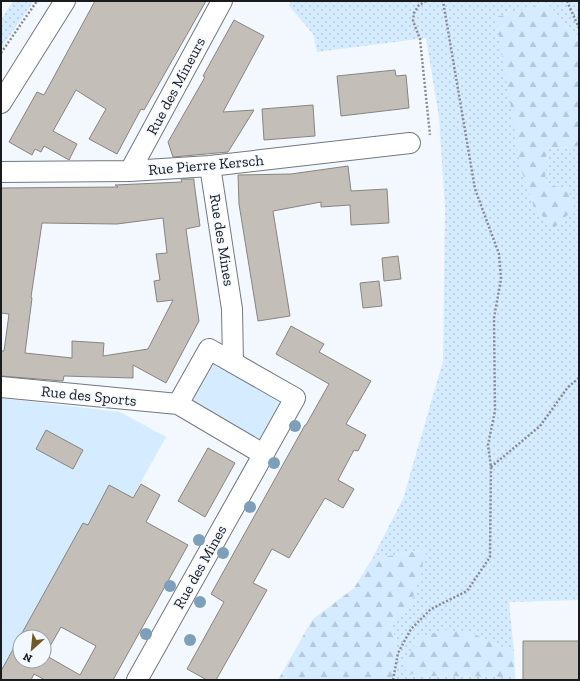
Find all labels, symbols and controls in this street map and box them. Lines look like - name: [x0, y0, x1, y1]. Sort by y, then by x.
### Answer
- street label: Rue des Mineurs: [143, 34, 209, 138]
- street label: Rue Pierre Kersch: [148, 151, 265, 179]
- street label: Rue des Mines: [206, 193, 238, 287]
- street label: Rue des Sports: [40, 382, 138, 410]
- street label: Rue des Mines: [170, 522, 230, 612]
- north arrow: [12, 629, 52, 669]
- text: N: [20, 649, 34, 665]

